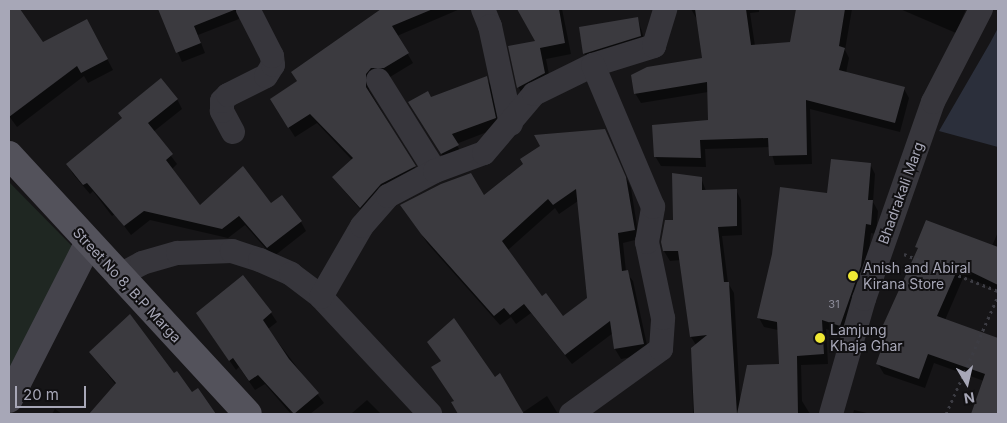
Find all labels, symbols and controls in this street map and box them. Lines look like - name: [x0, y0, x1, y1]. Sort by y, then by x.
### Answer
- street label: Bhadrakali Marg: [875, 140, 927, 246]
- street label: Street No 8, B.P Marga: [69, 224, 185, 346]
- place label: Anish and Abiral Kirana Store: [863, 260, 971, 292]
- marker: Anish and Abiral Kirana Store: [847, 270, 859, 282]
- house number: 31: [828, 297, 840, 311]
- place label: Lamjung Khaja Ghar: [830, 322, 903, 354]
- marker: Lamjung Khaja Ghar: [814, 332, 826, 344]
- north arrow: [942, 358, 992, 408]
- scale bar: [18, 376, 89, 408]
- text: 20 m: [23, 385, 59, 404]
- text: N: [963, 389, 976, 408]

